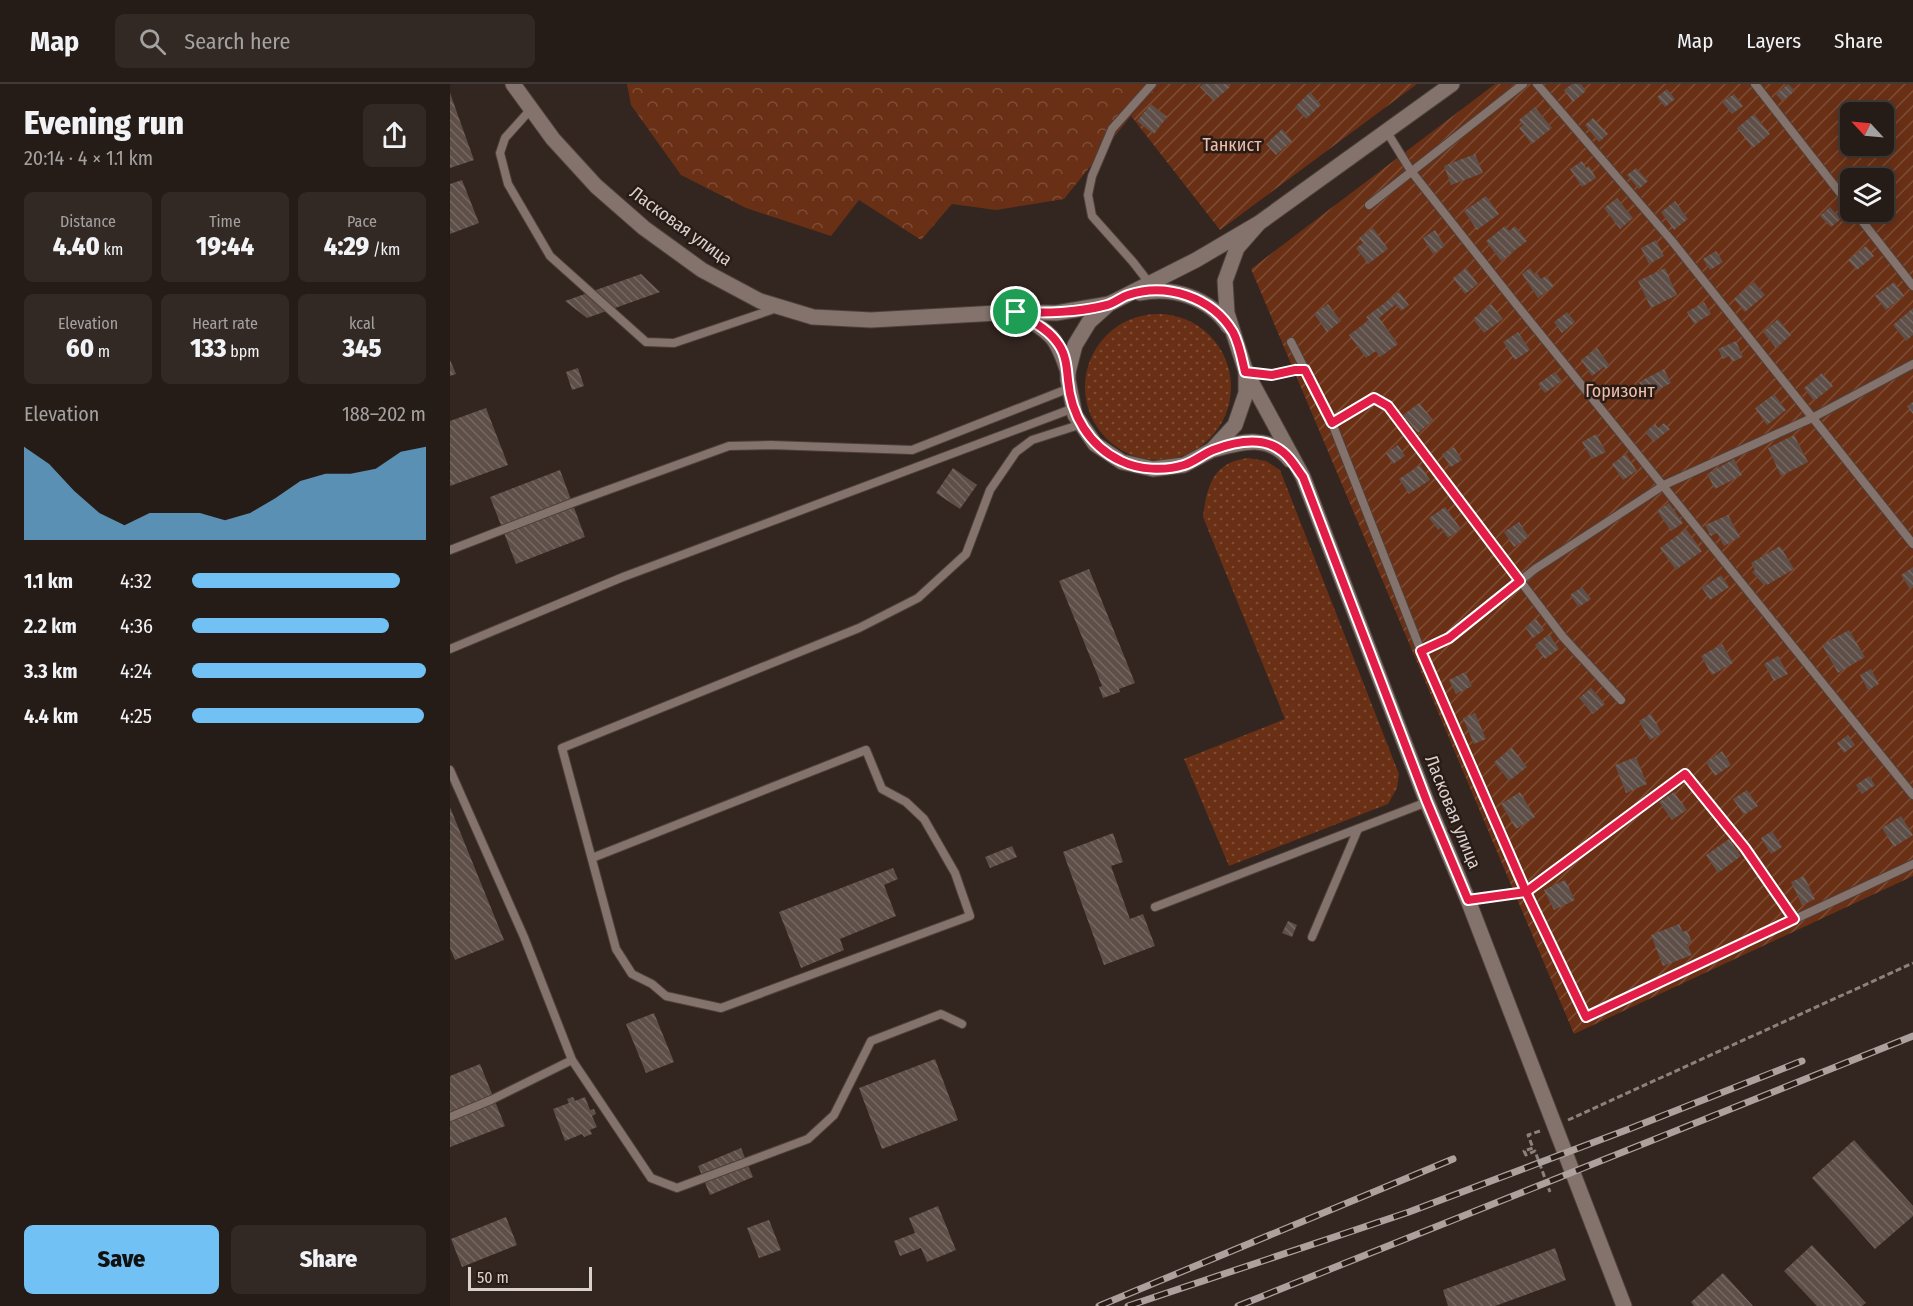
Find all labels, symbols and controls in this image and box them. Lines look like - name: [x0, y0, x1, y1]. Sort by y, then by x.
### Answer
- search box: [115, 14, 535, 68]
- text: Map: [30, 25, 79, 58]
- icon: search: [136, 25, 169, 58]
- text: Search here: [184, 28, 290, 55]
- text: Map: [1677, 28, 1713, 54]
- text: Layers: [1746, 28, 1801, 54]
- text: Share: [1834, 28, 1883, 54]
- north arrow: [1840, 102, 1894, 156]
- map controls: [1840, 102, 1894, 222]
- text: Evening run: [24, 103, 184, 143]
- button: share: [363, 104, 426, 167]
- park label: Танкист: [1203, 134, 1262, 156]
- text: 20:14 · 4 × 1.1 km: [24, 146, 153, 170]
- button: layers: [1840, 168, 1894, 222]
- street label: Ласковая улица: [626, 182, 736, 271]
- text: Distance: [60, 212, 116, 231]
- text: Time: [209, 212, 241, 231]
- text: Pace: [347, 212, 377, 231]
- text: 4.40: [53, 231, 100, 262]
- text: 19:44: [196, 231, 254, 262]
- text: 4:29: [324, 231, 369, 262]
- text: km: [100, 240, 123, 259]
- text: /km: [369, 240, 400, 259]
- pin: [990, 286, 1041, 337]
- icon: arrive: [999, 295, 1032, 328]
- text: Elevation: [58, 314, 118, 333]
- text: Heart rate: [192, 314, 258, 333]
- text: kcal: [349, 314, 375, 333]
- text: 60: [66, 333, 94, 364]
- text: 133: [190, 333, 227, 364]
- text: 345: [343, 333, 381, 364]
- text: m: [94, 342, 110, 361]
- text: bpm: [227, 342, 260, 361]
- park label: Горизонт: [1585, 380, 1655, 402]
- text: Elevation: [24, 402, 99, 426]
- text: 188–202 m: [342, 402, 426, 426]
- text: 1.1 km: [24, 569, 73, 593]
- text: 4:32: [120, 569, 152, 593]
- text: 2.2 km: [24, 614, 77, 638]
- text: 4:36: [120, 614, 153, 638]
- text: 3.3 km: [24, 659, 77, 683]
- text: 4:24: [120, 659, 152, 683]
- text: 4.4 km: [24, 704, 78, 728]
- text: 4:25: [120, 704, 152, 728]
- street label: Ласковая улица: [1420, 752, 1486, 872]
- button: Save: [24, 1225, 219, 1294]
- button: Share: [231, 1225, 426, 1294]
- scale bar: [468, 1264, 592, 1292]
- text: 50 m: [477, 1268, 509, 1287]

